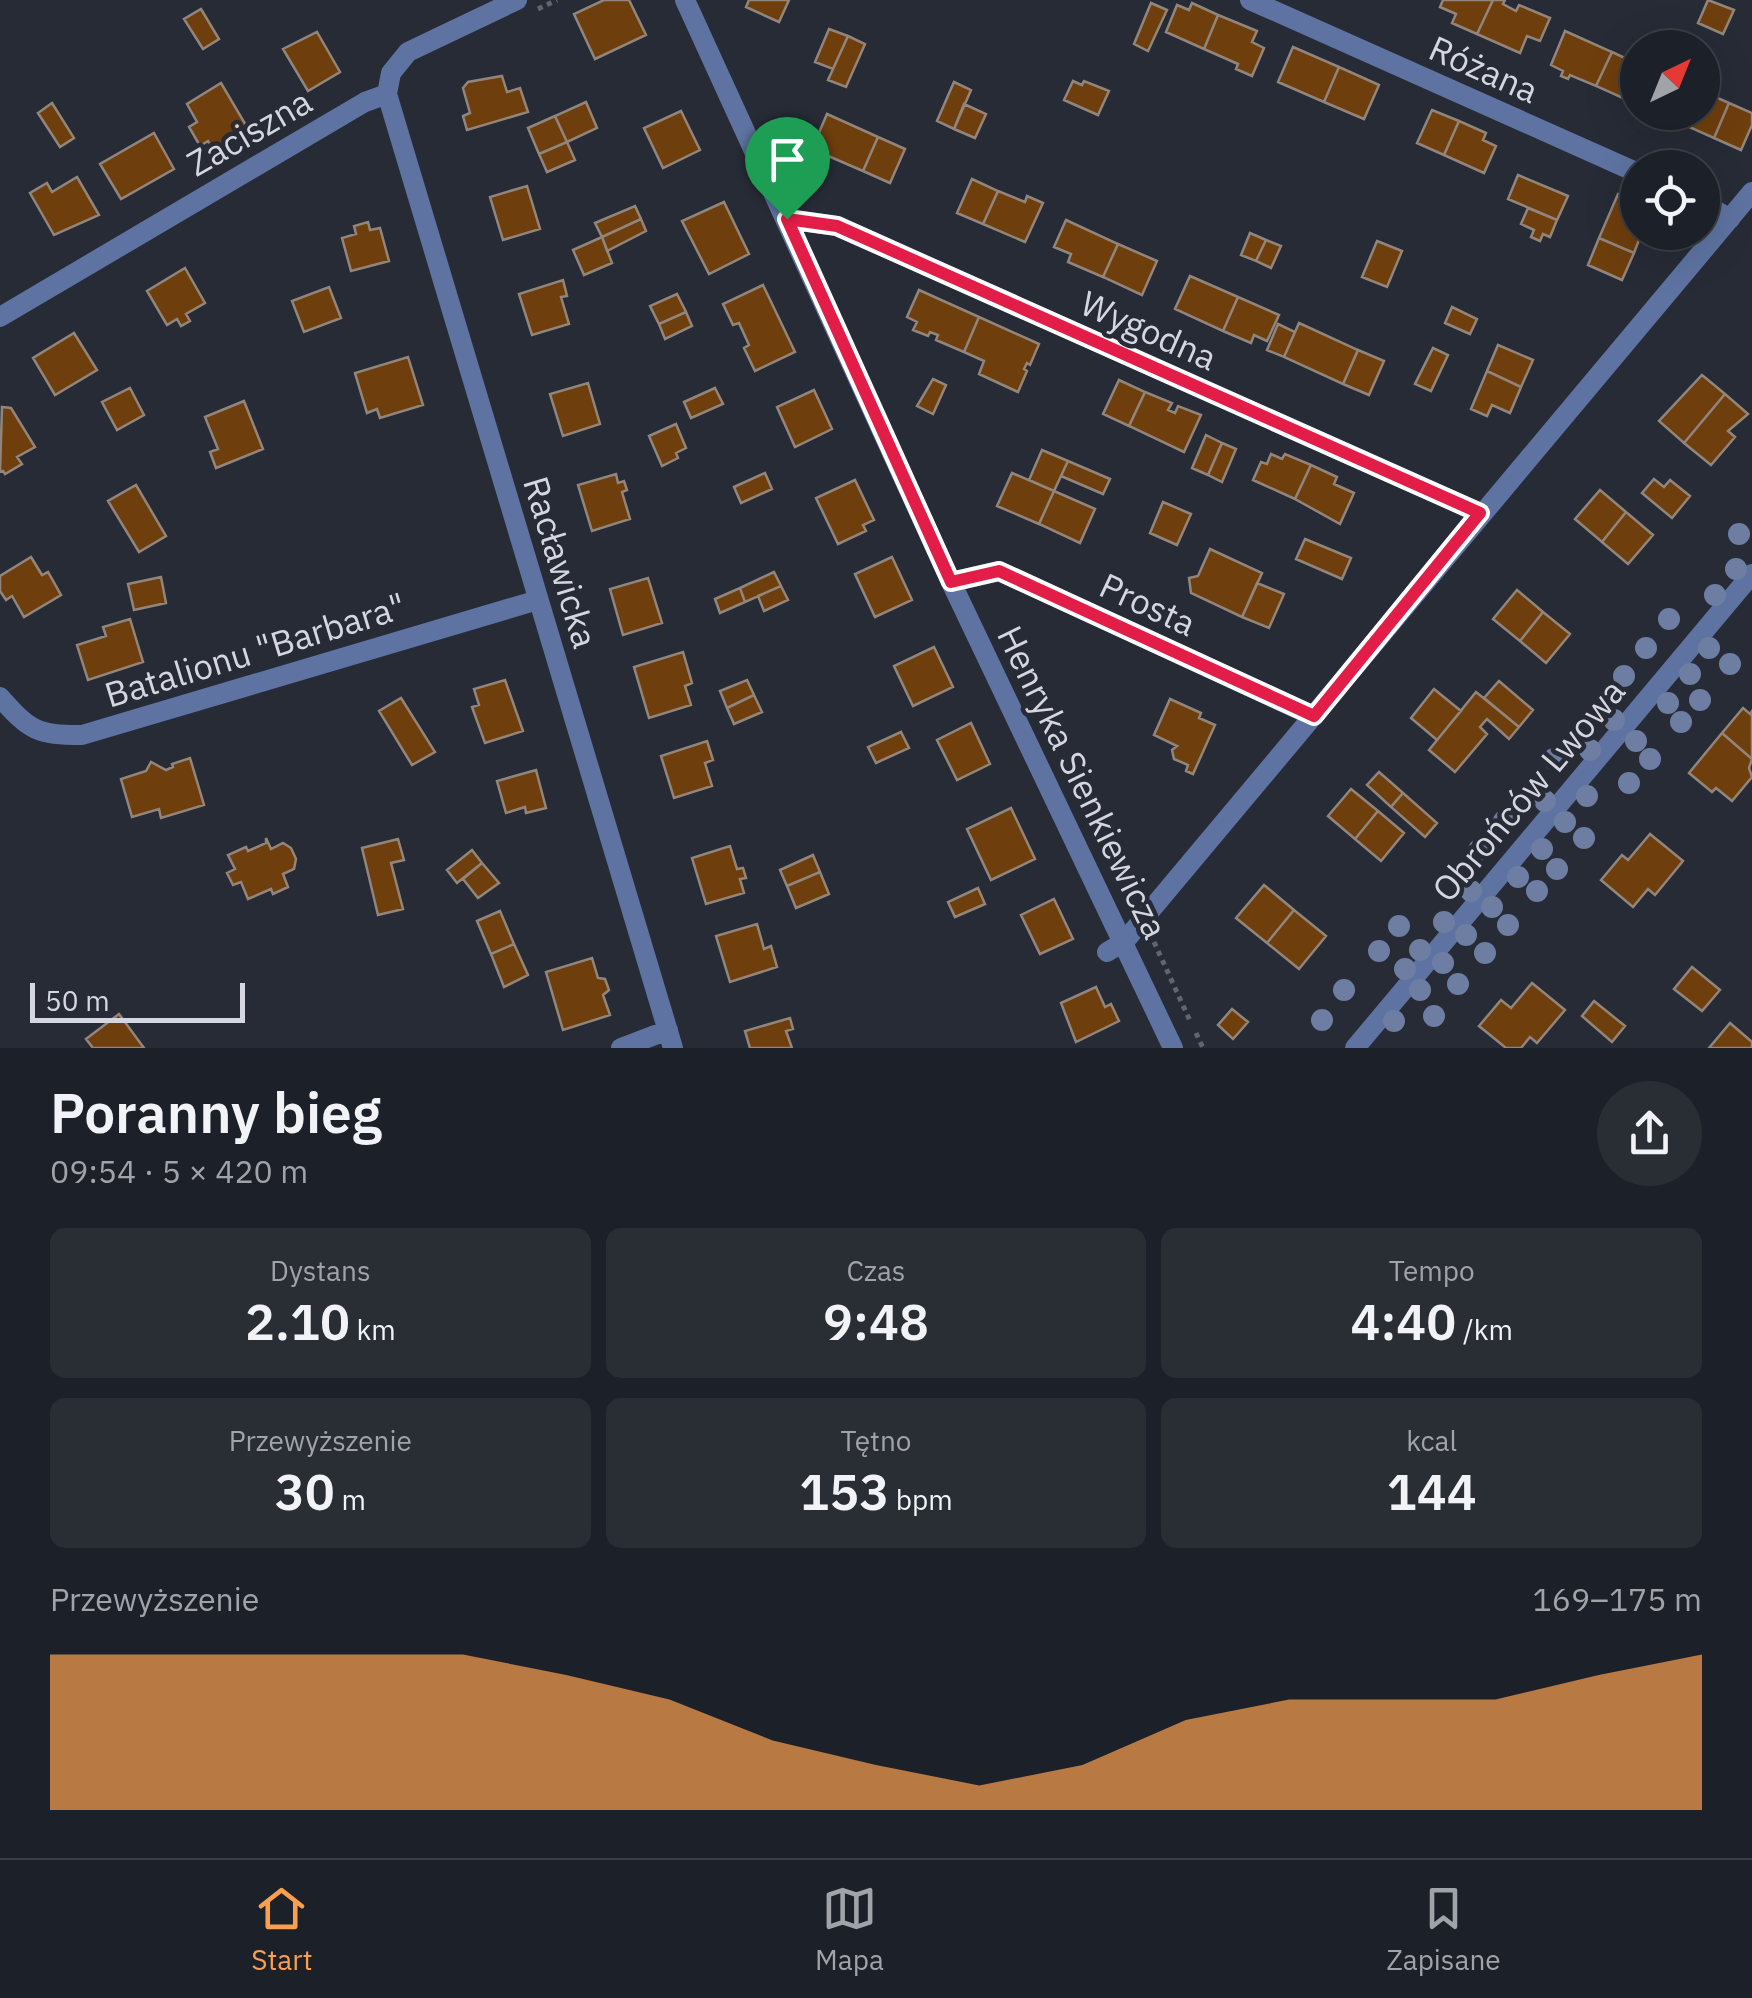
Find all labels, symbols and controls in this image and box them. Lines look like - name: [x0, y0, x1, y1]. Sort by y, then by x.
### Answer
- street label: Różana: [1422, 25, 1546, 113]
- north arrow: [1620, 30, 1720, 130]
- map controls: [1620, 30, 1720, 250]
- street label: Zaciszna: [178, 78, 320, 186]
- pin: [745, 117, 830, 220]
- icon: arrive: [760, 132, 815, 187]
- button: locate: [1620, 150, 1720, 250]
- street label: Wygodna: [1074, 280, 1224, 380]
- street label: Racławicka: [513, 471, 609, 653]
- street label: Prosta: [1093, 562, 1203, 646]
- street label: Batalionu "Barbara": [99, 582, 411, 718]
- street label: Henryka Sienkiewicza: [987, 618, 1179, 946]
- street label: Obrońców Lwowa: [1421, 669, 1635, 911]
- scale bar: [30, 978, 245, 1023]
- text: 50 m: [45, 982, 110, 1019]
- text: Poranny bieg: [50, 1077, 382, 1148]
- button: share: [1597, 1081, 1702, 1186]
- text: 09:54 · 5 × 420 m: [50, 1150, 308, 1192]
- text: Dystans: [270, 1252, 371, 1289]
- text: Czas: [847, 1252, 905, 1289]
- text: Tempo: [1389, 1252, 1475, 1289]
- text: 2.10: [245, 1289, 350, 1354]
- text: 9:48: [823, 1289, 929, 1354]
- text: 4:40: [1350, 1289, 1456, 1354]
- text: km: [350, 1311, 396, 1348]
- text: /km: [1456, 1311, 1513, 1348]
- text: Przewyższenie: [229, 1422, 412, 1459]
- text: Tętno: [841, 1422, 911, 1459]
- text: kcal: [1406, 1422, 1457, 1459]
- text: 30: [275, 1459, 335, 1524]
- text: 153: [799, 1459, 889, 1524]
- text: 144: [1387, 1459, 1477, 1524]
- text: m: [335, 1481, 366, 1518]
- text: bpm: [889, 1481, 953, 1518]
- text: Przewyższenie: [50, 1578, 259, 1620]
- text: 169–175 m: [1532, 1578, 1702, 1620]
- tab: Start: [251, 1881, 313, 1978]
- tab: Mapa: [815, 1881, 884, 1978]
- tab: Zapisane: [1386, 1881, 1501, 1978]

